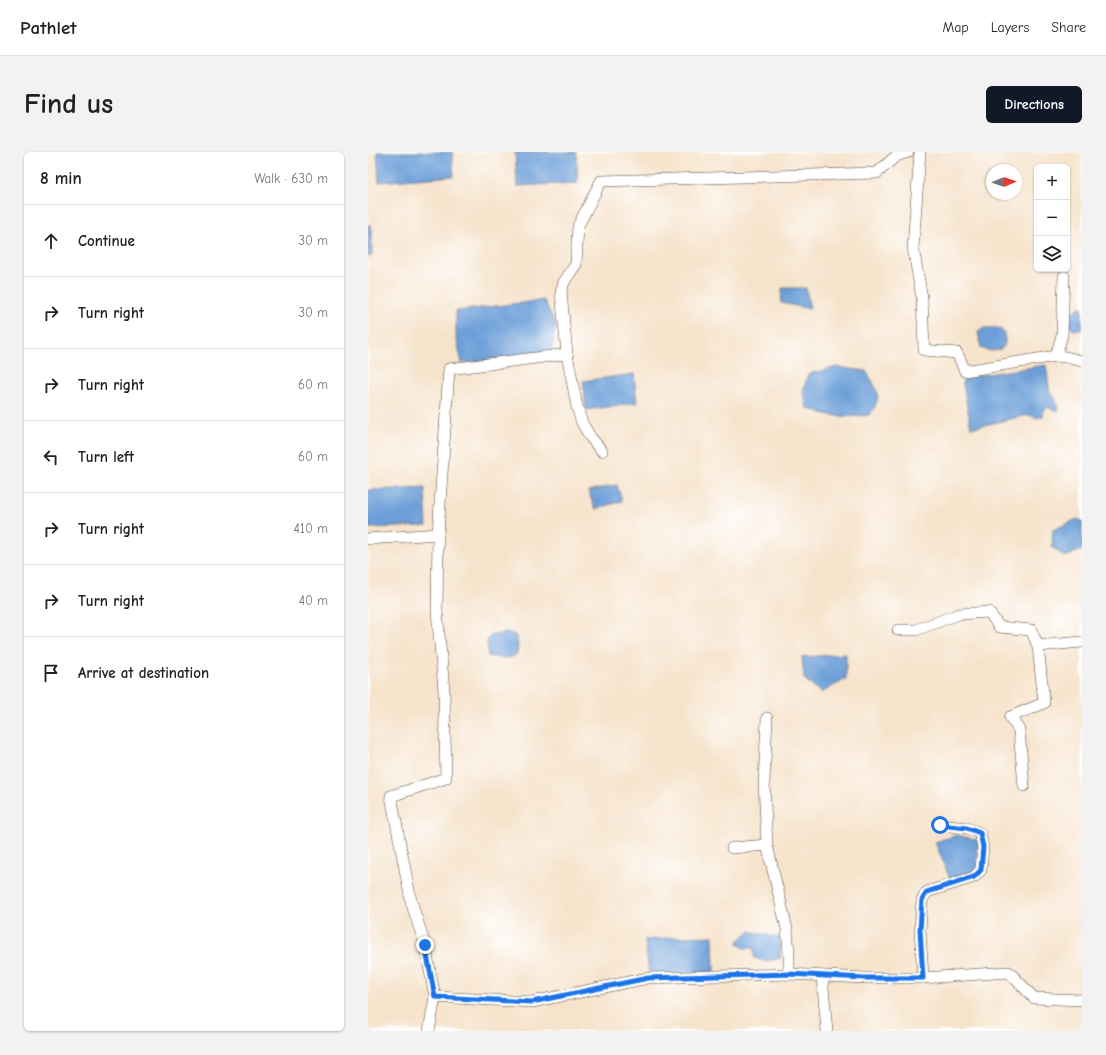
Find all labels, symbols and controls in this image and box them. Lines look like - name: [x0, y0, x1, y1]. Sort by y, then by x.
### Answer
- text: Pathlet: [20, 17, 76, 39]
- text: Map: [942, 19, 969, 36]
- text: Layers: [991, 19, 1029, 36]
- text: Share: [1051, 19, 1086, 36]
- button: Directions: [986, 86, 1082, 123]
- text: Find us: [24, 88, 113, 120]
- north arrow: [986, 164, 1022, 200]
- map controls: [1034, 164, 1070, 272]
- button: +: [1034, 164, 1070, 200]
- text: 8 min: [40, 169, 82, 188]
- text: Walk · 630 m: [254, 171, 328, 186]
- button: −: [1034, 200, 1070, 236]
- icon: ahead: [40, 230, 62, 252]
- text: Continue: [78, 232, 135, 250]
- text: 30 m: [298, 233, 328, 248]
- button: layers: [1034, 236, 1070, 272]
- icon: right: [40, 302, 62, 324]
- text: Turn right: [78, 304, 144, 322]
- text: 30 m: [298, 305, 328, 320]
- icon: right: [40, 374, 62, 396]
- text: Turn right: [78, 376, 144, 394]
- text: 60 m: [298, 377, 328, 392]
- icon: left: [40, 446, 62, 468]
- text: Turn left: [78, 448, 134, 466]
- text: 60 m: [298, 449, 328, 464]
- icon: right: [40, 518, 62, 540]
- text: Turn right: [78, 520, 144, 538]
- text: 410 m: [294, 521, 328, 536]
- icon: right: [40, 590, 62, 612]
- text: Turn right: [78, 592, 144, 610]
- text: 40 m: [299, 593, 328, 608]
- icon: arrive: [40, 662, 62, 684]
- text: Arrive at destination: [78, 664, 209, 682]
- route start: [931, 816, 949, 834]
- route end: [416, 936, 434, 954]

